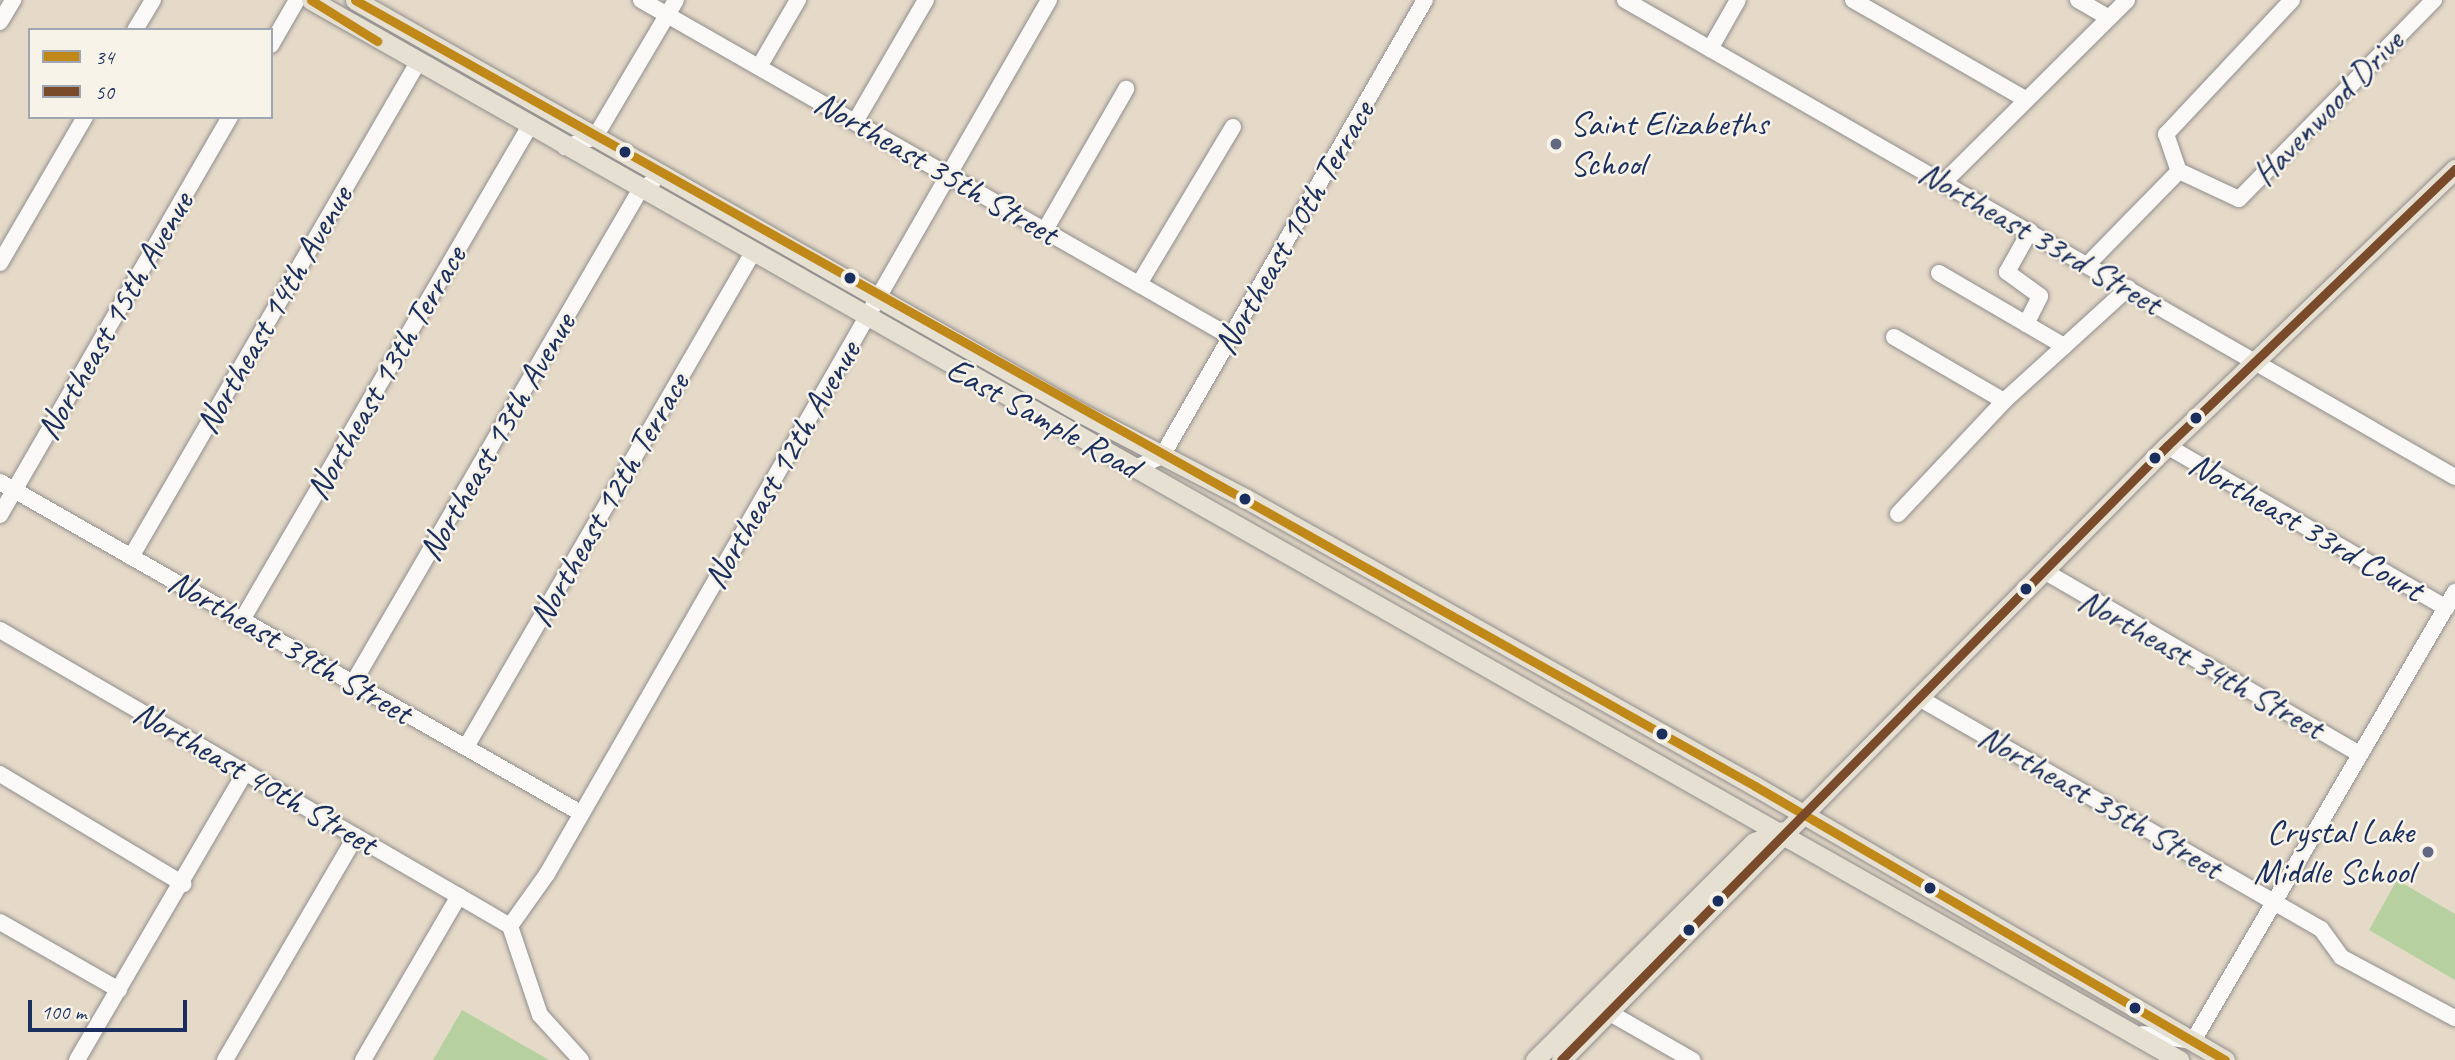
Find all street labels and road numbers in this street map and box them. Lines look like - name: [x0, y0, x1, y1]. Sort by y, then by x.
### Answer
- street label: Havenwood Drive: [2243, 21, 2413, 195]
- street label: Northeast 35th Street: [807, 81, 1065, 255]
- street label: Northeast 10th Terrace: [1204, 93, 1384, 363]
- street label: Northeast 33rd Street: [1911, 151, 2169, 325]
- street label: Northeast 14th Avenue: [186, 179, 362, 441]
- street label: Northeast 15th Avenue: [27, 185, 203, 447]
- street label: Northeast 13th Terrace: [296, 238, 476, 508]
- street label: Northeast 13th Avenue: [409, 306, 585, 568]
- street label: Northeast 12th Avenue: [694, 334, 870, 596]
- street label: East Sample Road: [939, 348, 1147, 488]
- street label: Northeast 12th Terrace: [519, 365, 699, 635]
- street label: Northeast 33rd Court: [2181, 443, 2431, 611]
- street label: Northeast 39th Street: [161, 560, 419, 734]
- street label: Northeast 34th Street: [2071, 579, 2331, 749]
- street label: Northeast 40th Street: [126, 691, 384, 865]
- street label: Northeast 35th Street: [1971, 715, 2229, 889]

